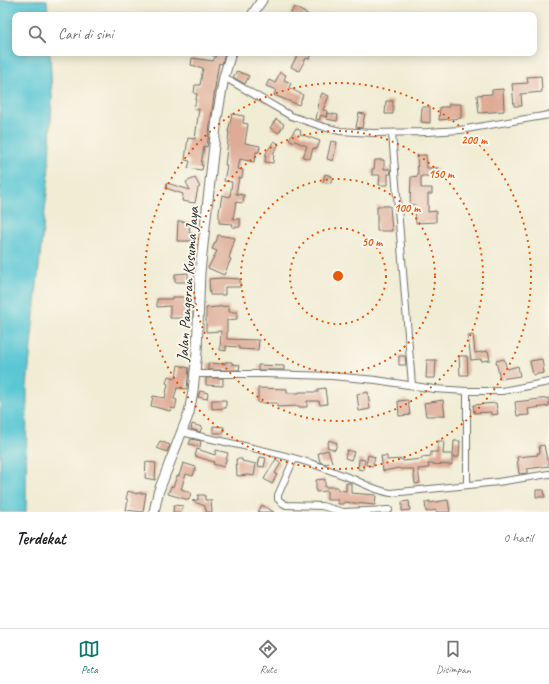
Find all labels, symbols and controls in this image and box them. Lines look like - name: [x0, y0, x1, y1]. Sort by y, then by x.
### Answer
- search box: [12, 12, 537, 56]
- icon: search: [26, 23, 48, 45]
- text: Cari di sini: [58, 25, 113, 44]
- text: 200 m: [461, 132, 488, 148]
- text: 150 m: [428, 166, 455, 182]
- text: 100 m: [394, 200, 421, 216]
- street label: Jalan Pangeran Kusuma Jaya: [173, 205, 203, 363]
- text: 50 m: [362, 234, 383, 250]
- centre of rings: [331, 269, 345, 283]
- text: Terdekat: [16, 528, 66, 549]
- text: 0 hasil: [503, 530, 533, 546]
- tab: Peta: [78, 638, 100, 676]
- tab: Rute: [257, 638, 279, 676]
- tab: Disimpan: [436, 638, 471, 676]

